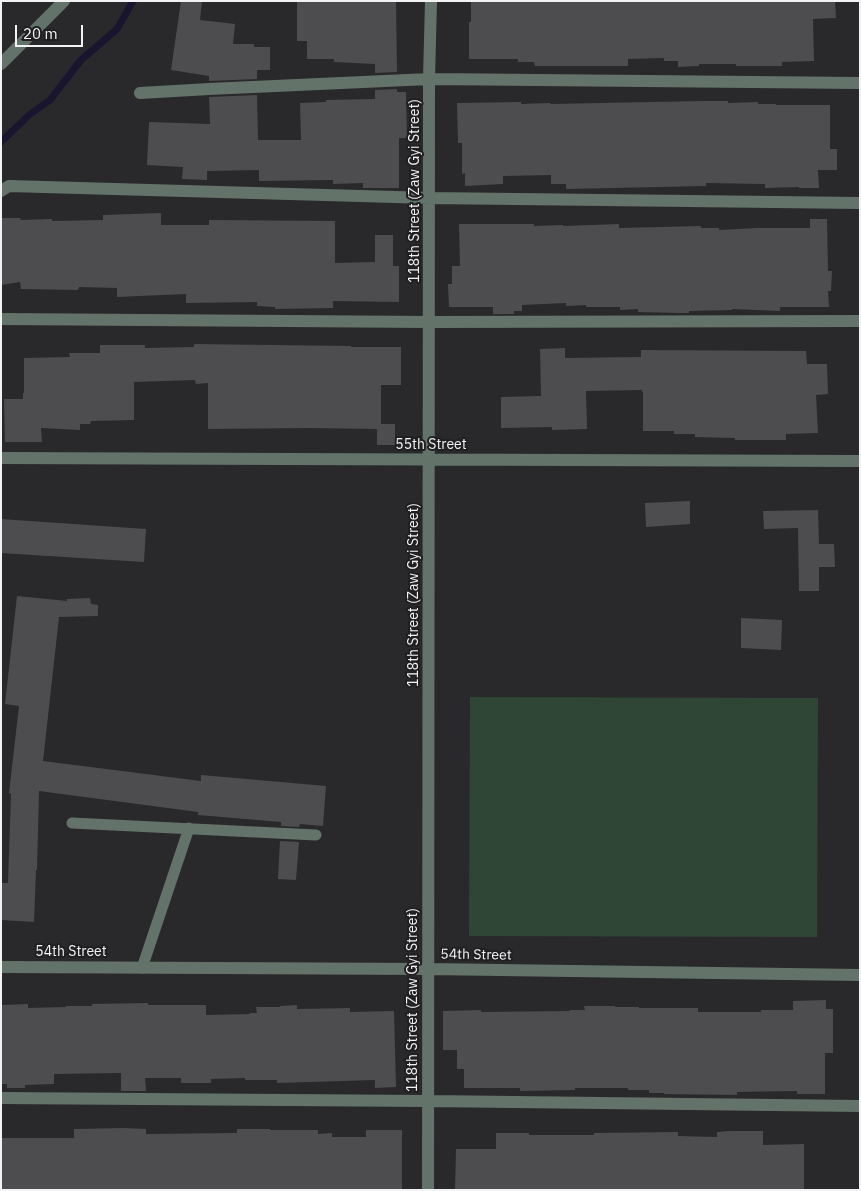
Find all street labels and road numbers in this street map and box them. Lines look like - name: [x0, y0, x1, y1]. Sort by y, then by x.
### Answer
- street label: 118th Street (Zaw Gyi Street): [407, 99, 423, 283]
- street label: 55th Street: [395, 437, 467, 453]
- street label: 118th Street (Zaw Gyi Street): [406, 503, 422, 687]
- street label: 118th Street (Zaw Gyi Street): [405, 908, 421, 1092]
- street label: 54th Street: [35, 944, 107, 960]
- street label: 54th Street: [440, 946, 512, 964]

